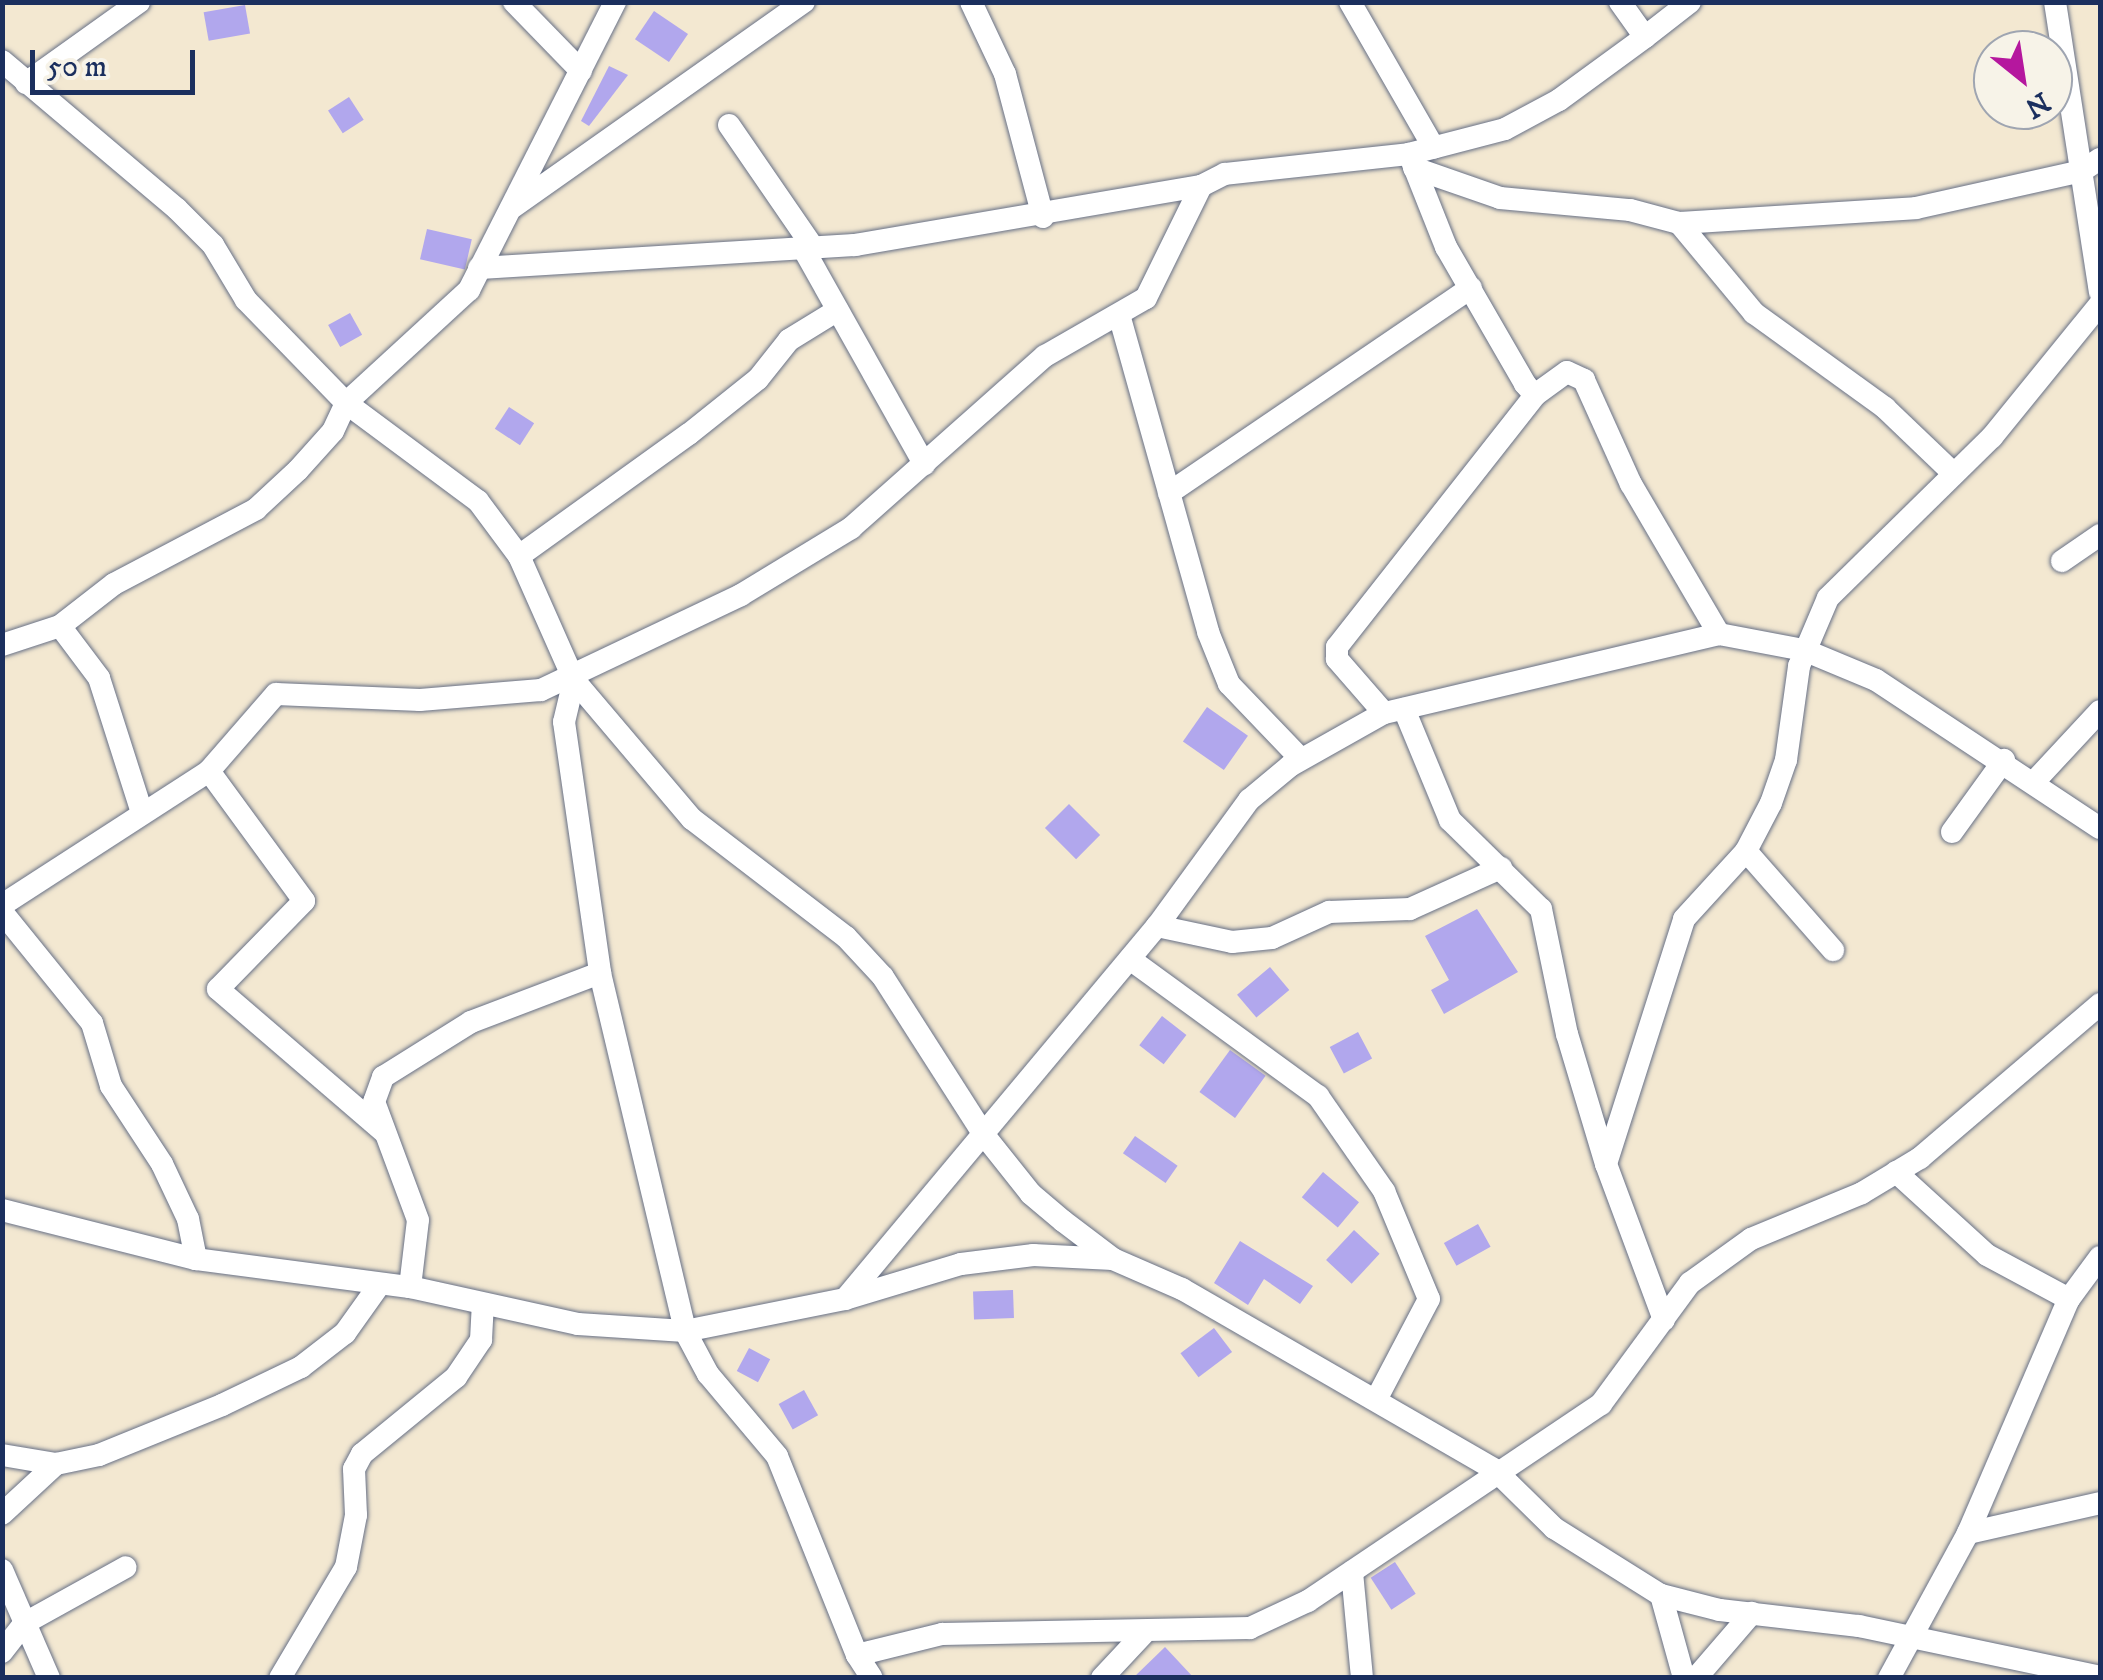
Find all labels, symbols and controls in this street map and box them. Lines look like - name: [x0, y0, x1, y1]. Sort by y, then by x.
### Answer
- scale bar: [35, 30, 200, 92]
- north arrow: [1973, 30, 2073, 130]
- text: 50 m: [47, 49, 107, 86]
- text: N: [2019, 84, 2056, 126]

